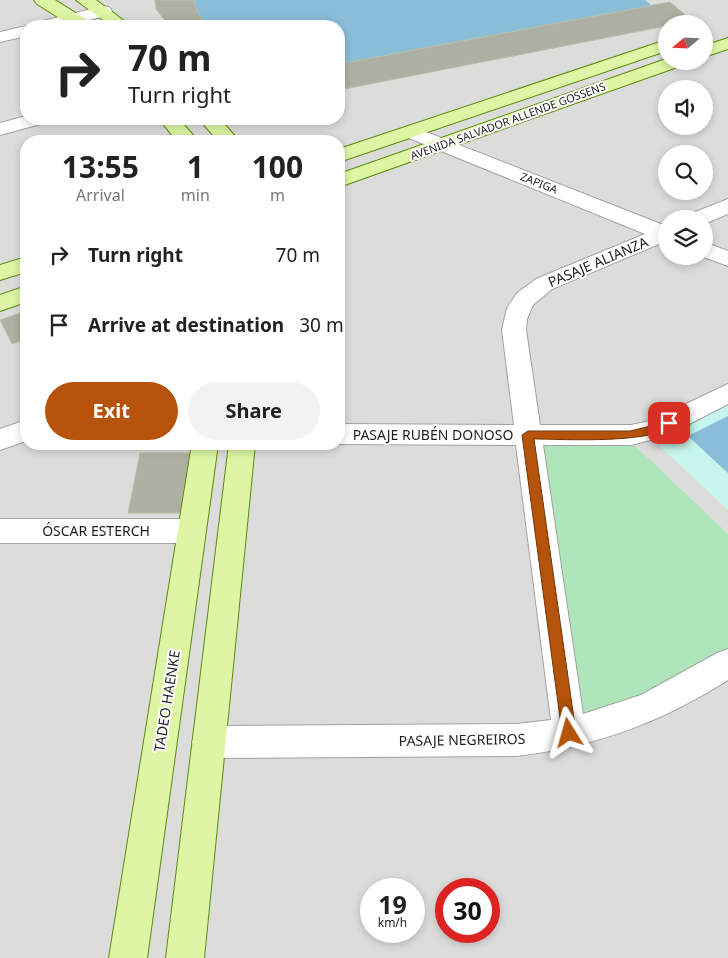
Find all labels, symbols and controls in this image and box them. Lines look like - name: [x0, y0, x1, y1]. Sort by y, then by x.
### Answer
- north arrow: [658, 15, 712, 70]
- map controls: [658, 15, 713, 265]
- text: 70 m: [128, 34, 211, 81]
- icon: right: [45, 40, 110, 105]
- street label: AVENIDA SALVADOR ALLENDE GOSSENS: [408, 78, 607, 163]
- text: Turn right: [128, 79, 231, 109]
- button: sound: [658, 80, 713, 135]
- button: search: [658, 145, 713, 200]
- text: 13:55: [62, 146, 139, 187]
- text: 1: [187, 146, 204, 187]
- text: 100: [252, 146, 303, 187]
- street label: ZAPIGA: [518, 168, 561, 197]
- text: Arrival: [76, 184, 125, 206]
- text: min: [181, 184, 210, 206]
- text: m: [270, 184, 285, 206]
- button: layers: [658, 210, 713, 265]
- street label: PASAJE ALIANZA: [545, 232, 651, 291]
- icon: right: [45, 241, 73, 269]
- text: Turn right: [88, 242, 183, 268]
- text: 70 m: [276, 242, 320, 268]
- icon: arrive: [45, 311, 73, 339]
- text: Arrive at destination: [88, 312, 284, 338]
- text: 30 m: [299, 312, 344, 338]
- button: Exit: [45, 382, 178, 440]
- button: Share: [188, 382, 320, 440]
- pin: [648, 402, 690, 444]
- icon: arrive: [655, 409, 683, 437]
- street label: PASAJE RUBÉN DONOSO: [353, 425, 513, 444]
- street label: ÓSCAR ESTERCH: [42, 521, 150, 540]
- street label: TADEO HAENKE: [149, 649, 184, 753]
- position arrow: [542, 706, 594, 758]
- street label: PASAJE NEGREIROS: [399, 729, 526, 750]
- speed limit sign: 30: [435, 878, 500, 943]
- text: 19: [378, 887, 407, 921]
- text: km/h: [378, 914, 407, 931]

